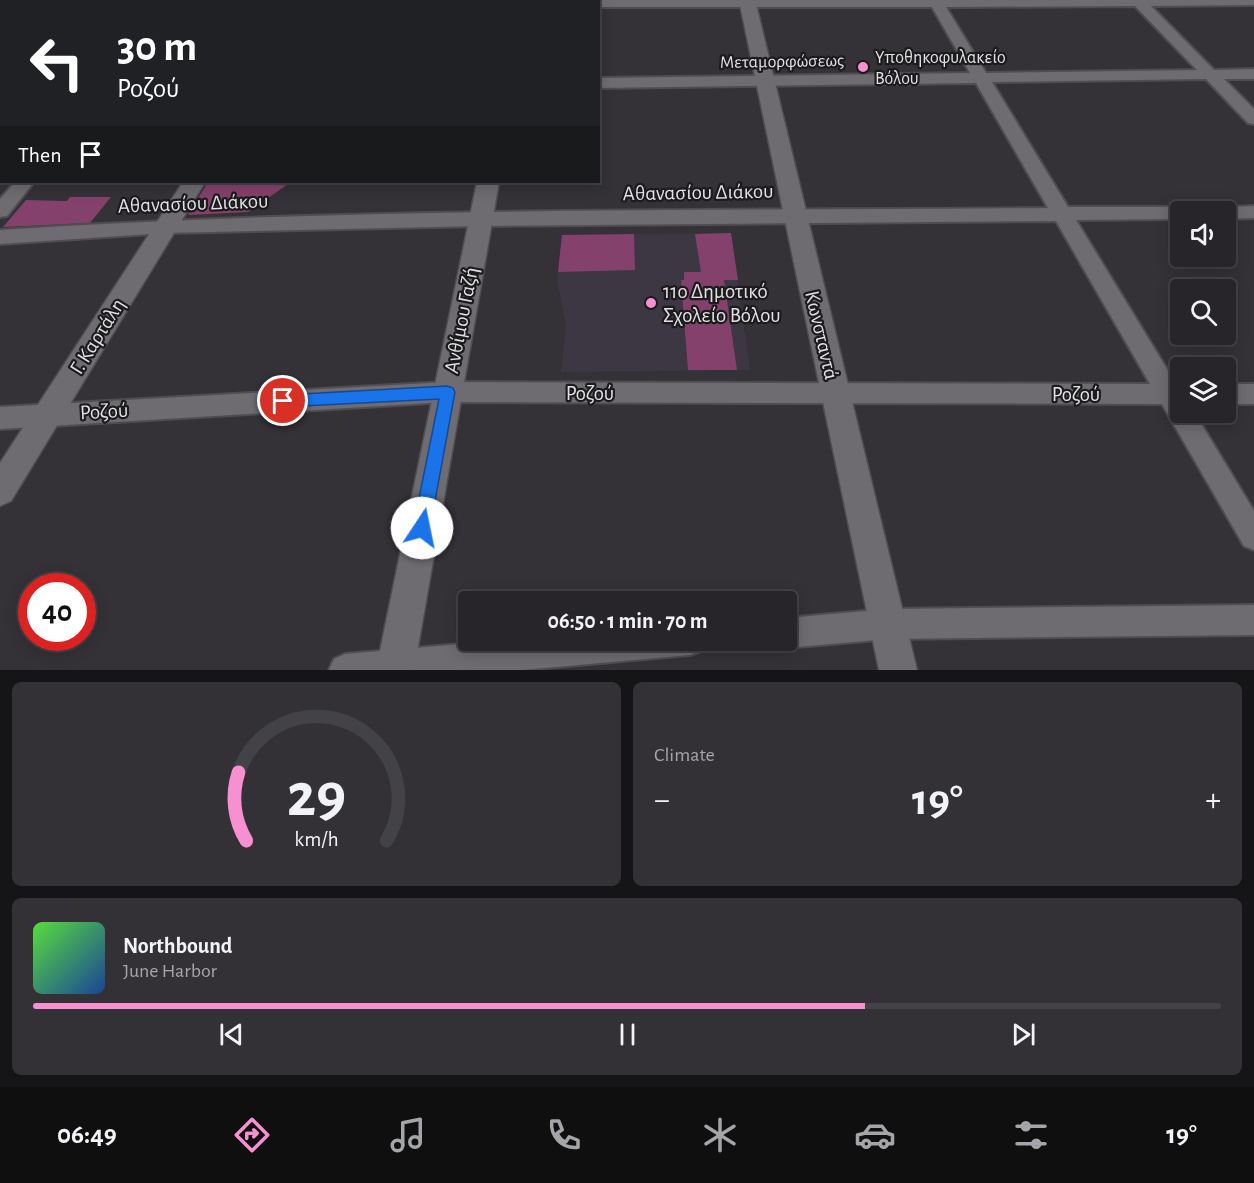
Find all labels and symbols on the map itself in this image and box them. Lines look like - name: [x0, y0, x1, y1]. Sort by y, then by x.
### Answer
- place label: Υποθηκοφυλακείο Βόλου: [875, 48, 1006, 88]
- street label: Μεταμορφώσεως: [720, 52, 844, 72]
- marker: Υποθηκοφυλακείο Βόλου: [856, 60, 870, 74]
- street label: Αθανασίου Διάκου: [622, 181, 774, 204]
- street label: Αθανασίου Διάκου: [117, 190, 269, 217]
- street label: Ανθίμου Γαζή: [441, 265, 482, 375]
- place label: 11ο Δημοτικό Σχολείο Βόλου: [663, 281, 781, 326]
- street label: Κωνσταντά: [801, 289, 842, 382]
- street label: Γ. Καρτάλη: [66, 295, 129, 378]
- marker: 11ο Δημοτικό Σχολείο Βόλου: [644, 296, 658, 310]
- pin: [257, 375, 308, 426]
- street label: Ροζού: [566, 383, 614, 404]
- street label: Ροζού: [1052, 384, 1100, 405]
- street label: Ροζού: [79, 400, 129, 423]
- position arrow: [390, 496, 454, 560]
- speed limit sign: 40: [18, 573, 96, 651]

